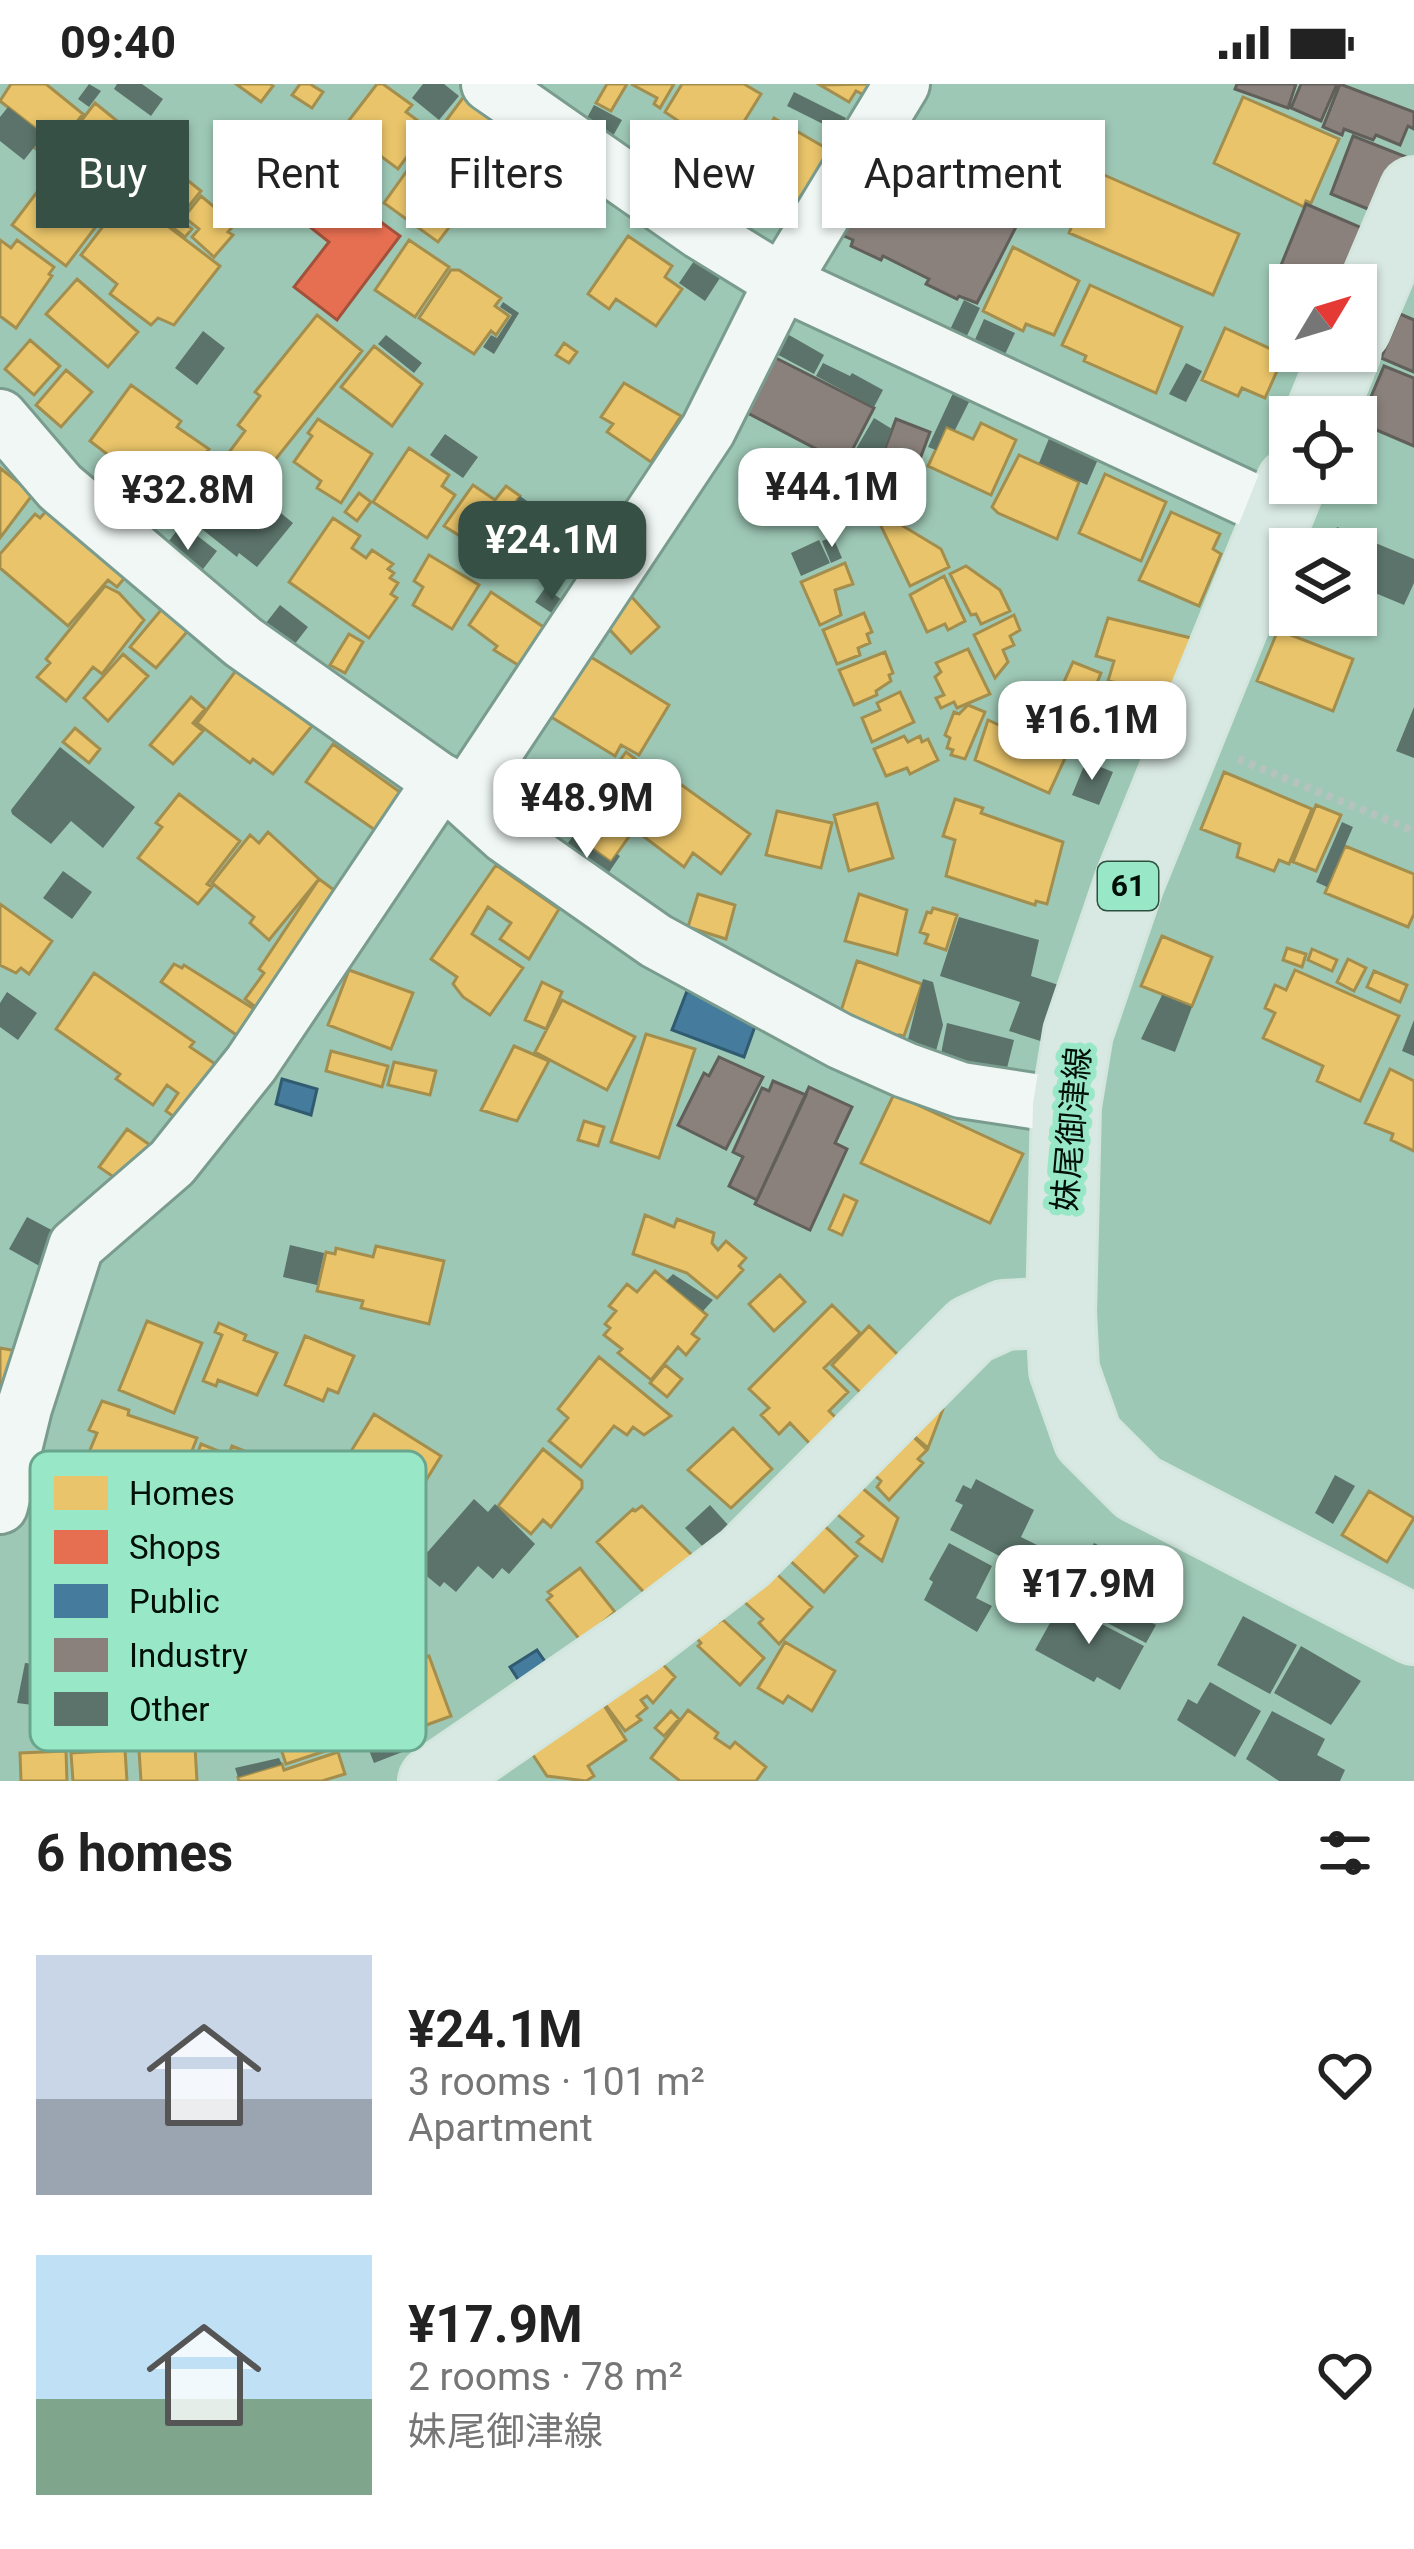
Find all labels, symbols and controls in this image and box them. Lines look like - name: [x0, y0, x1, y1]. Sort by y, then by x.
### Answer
- text: 09:40: [60, 16, 176, 69]
- chip: Buy: [36, 120, 189, 228]
- chip: Rent: [213, 120, 382, 228]
- chip: Filters: [406, 120, 606, 228]
- chip: New: [630, 120, 798, 228]
- chip: Apartment: [822, 120, 1105, 228]
- north arrow: [1269, 264, 1377, 372]
- map controls: [1269, 264, 1377, 636]
- button: locate: [1269, 396, 1377, 504]
- pin: ¥44.1M: [734, 448, 930, 550]
- pin: ¥32.8M: [90, 451, 286, 553]
- text: ¥44.1M: [765, 464, 899, 510]
- text: ¥32.8M: [121, 467, 255, 513]
- pin: ¥24.1M: [454, 501, 650, 603]
- text: ¥24.1M: [485, 517, 619, 563]
- button: layers: [1269, 528, 1377, 636]
- pin: ¥16.1M: [994, 681, 1190, 783]
- text: ¥16.1M: [1025, 697, 1159, 743]
- pin: ¥48.9M: [489, 759, 685, 861]
- text: ¥48.9M: [520, 775, 654, 821]
- road number: 61: [1098, 862, 1158, 910]
- street label: 妹尾御津線: [1045, 1045, 1098, 1213]
- legend: [30, 1451, 426, 1751]
- text: Homes: [129, 1474, 235, 1513]
- text: Shops: [129, 1528, 221, 1567]
- pin: ¥17.9M: [991, 1545, 1187, 1647]
- text: ¥17.9M: [1022, 1561, 1156, 1607]
- text: Public: [129, 1582, 220, 1621]
- text: Industry: [129, 1636, 248, 1675]
- text: Other: [129, 1690, 209, 1729]
- icon: filters: [1312, 1820, 1378, 1886]
- text: 6 homes: [36, 1824, 233, 1883]
- text: ¥24.1M: [408, 2000, 583, 2059]
- icon: home: [132, 2003, 276, 2147]
- icon: heart: [1312, 2042, 1378, 2108]
- text: 3 rooms · 101 m²: [408, 2059, 705, 2105]
- text: Apartment: [408, 2105, 593, 2151]
- text: ¥17.9M: [408, 2295, 583, 2354]
- icon: home: [132, 2303, 276, 2447]
- icon: heart: [1312, 2342, 1378, 2408]
- text: 2 rooms · 78 m²: [408, 2354, 683, 2400]
- text: 妹尾御津線: [408, 2409, 603, 2455]

